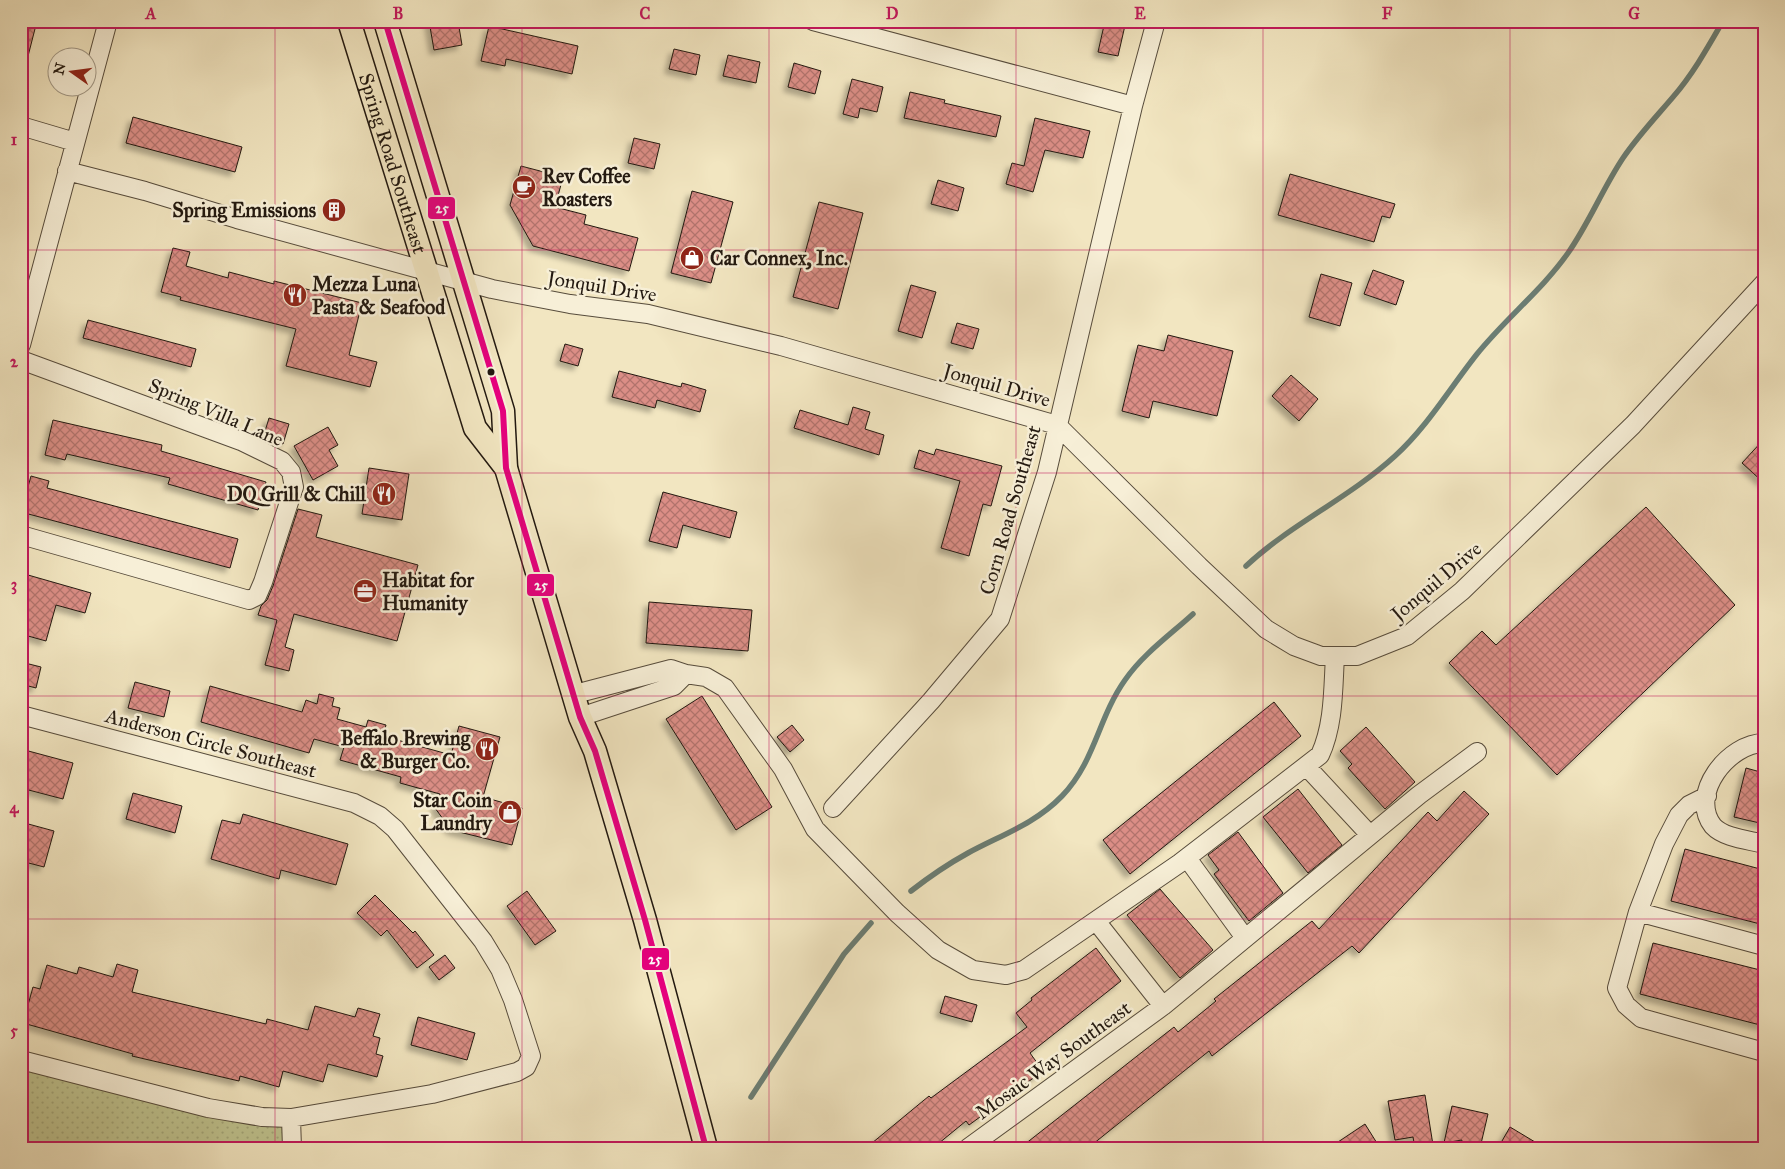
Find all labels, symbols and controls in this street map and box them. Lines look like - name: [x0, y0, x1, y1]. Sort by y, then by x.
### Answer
- text: A: [145, 4, 157, 23]
- text: B: [393, 4, 403, 23]
- text: C: [640, 4, 651, 23]
- text: D: [886, 4, 899, 23]
- text: E: [1134, 4, 1146, 23]
- text: F: [1382, 4, 1393, 23]
- text: G: [1628, 4, 1640, 23]
- north arrow: [48, 48, 98, 98]
- text: N: [50, 61, 70, 77]
- street label: Spring Road Southeast: [354, 70, 432, 257]
- text: 1: [11, 130, 18, 149]
- place label: Rev Coffee Roasters: [542, 164, 631, 211]
- cafe icon: Rev Coffee Roasters: [511, 174, 537, 200]
- line badge: 25: [427, 196, 456, 220]
- building icon: Spring Emissions: [321, 197, 347, 223]
- place label: Spring Emissions: [172, 198, 317, 223]
- text: 25: [435, 200, 449, 217]
- shop icon: Car Connex, Inc.: [679, 245, 705, 271]
- place label: Car Connex, Inc.: [710, 246, 848, 270]
- street label: Jonquil Drive: [543, 265, 658, 307]
- place label: Mezza Luna Pasta & Seafood: [312, 272, 446, 319]
- restaurant icon: Mezza Luna Pasta & Seafood: [282, 282, 308, 308]
- text: 2: [10, 352, 19, 371]
- street label: Jonquil Drive: [938, 358, 1053, 413]
- unlabelled marker: [486, 367, 496, 377]
- street label: Spring Villa Lane: [145, 373, 287, 452]
- street label: Corn Road Southeast: [974, 423, 1046, 597]
- restaurant icon: DQ Grill & Chill: [371, 481, 397, 507]
- place label: DQ Grill & Chill: [227, 482, 367, 507]
- street label: Jonquil Drive: [1384, 536, 1487, 628]
- place label: Habitat for Humanity: [382, 568, 474, 616]
- line badge: 25: [526, 573, 555, 597]
- text: 3: [11, 575, 17, 595]
- text: 25: [534, 577, 548, 594]
- office icon: Habitat for Humanity: [352, 578, 378, 604]
- street label: Anderson Circle Southeast: [102, 703, 319, 783]
- place label: Beffalo Brewing & Burger Co.: [341, 726, 471, 774]
- restaurant icon: Beffalo Brewing & Burger Co.: [474, 736, 500, 762]
- place label: Star Coin Laundry: [413, 788, 494, 836]
- text: 4: [10, 798, 20, 818]
- shop icon: Star Coin Laundry: [497, 799, 523, 825]
- line badge: 25: [641, 947, 670, 971]
- text: 25: [648, 951, 662, 968]
- street label: Mosaic Way Southeast: [971, 996, 1135, 1124]
- text: 5: [10, 1021, 18, 1040]

